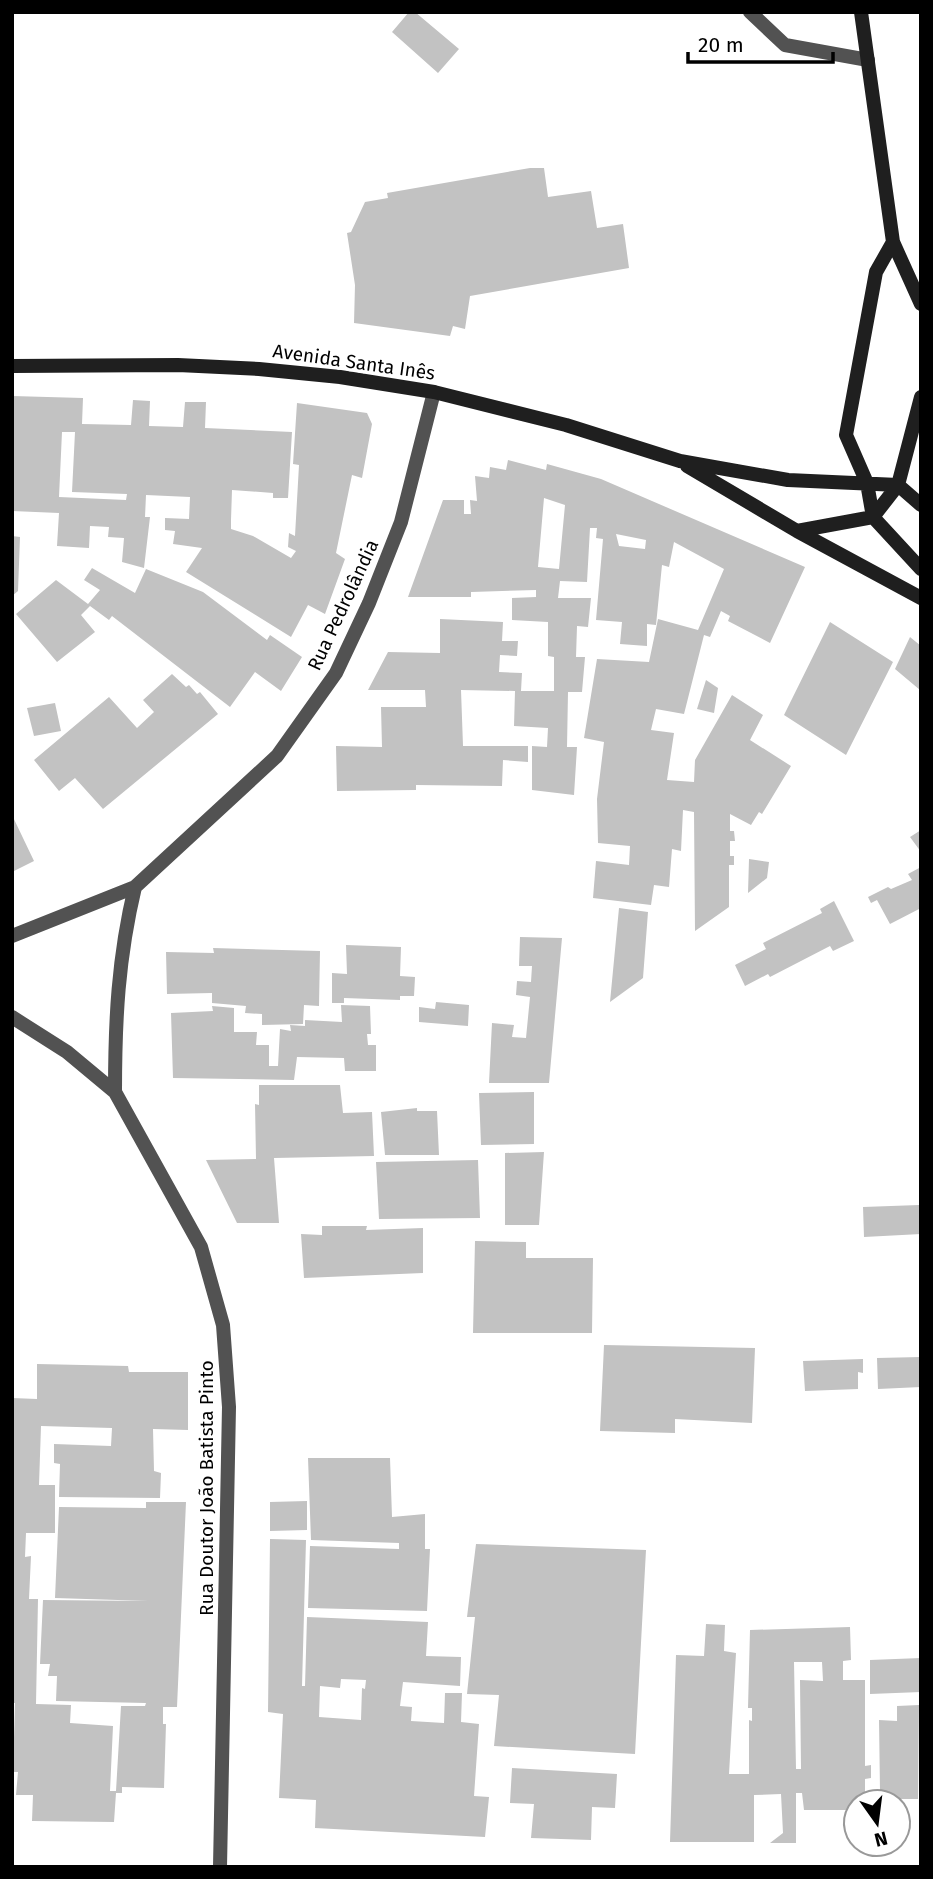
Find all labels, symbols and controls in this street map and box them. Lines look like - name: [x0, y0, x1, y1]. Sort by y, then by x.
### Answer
- scale bar: [688, 21, 833, 65]
- text: 20 m: [698, 32, 744, 58]
- street label: Avenida Santa Inês: [271, 339, 437, 385]
- street label: Rua Pedrolândia: [303, 536, 383, 674]
- street label: Rua Doutor João Batista Pinto: [195, 1360, 218, 1616]
- north arrow: [842, 1788, 912, 1858]
- text: N: [872, 1826, 890, 1852]

